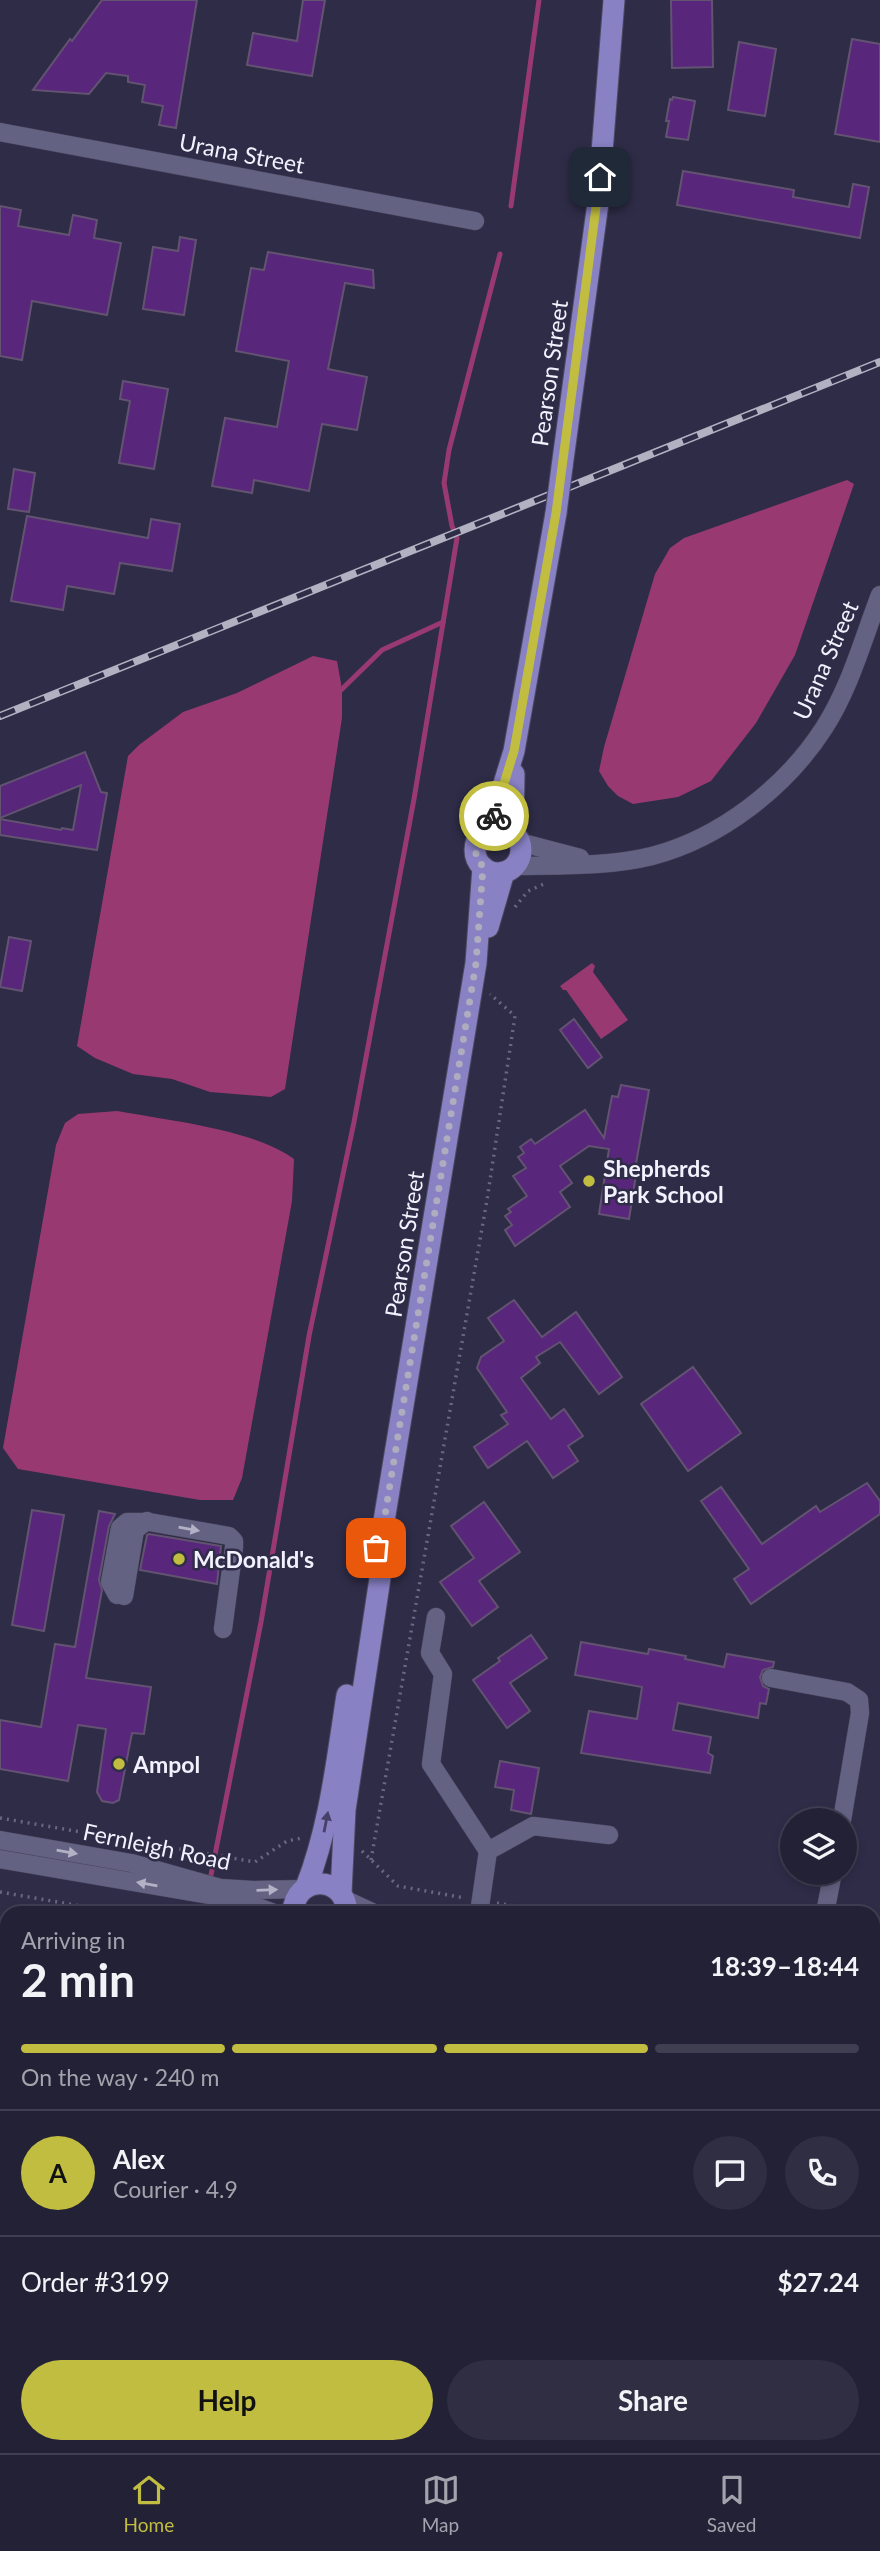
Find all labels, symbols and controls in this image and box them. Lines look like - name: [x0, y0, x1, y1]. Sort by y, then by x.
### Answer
- street label: Urana Street: [177, 127, 308, 179]
- pin: [570, 147, 630, 207]
- icon: home: [581, 158, 619, 196]
- street label: Pearson Street: [525, 297, 573, 448]
- street label: Urana Street: [786, 596, 864, 724]
- courier: [459, 781, 529, 851]
- icon: bike: [475, 797, 513, 835]
- place label: Shepherds Park School: [603, 1154, 724, 1208]
- street label: Pearson Street: [379, 1168, 429, 1319]
- marker: Shepherds Park School: [581, 1173, 597, 1189]
- pin: [346, 1518, 406, 1578]
- one-way arrow: [178, 1524, 200, 1535]
- icon: bag: [357, 1529, 395, 1567]
- place label: McDonald's: [193, 1545, 314, 1573]
- marker: McDonald's: [171, 1551, 187, 1567]
- place label: Ampol: [132, 1750, 200, 1778]
- marker: Ampol: [111, 1756, 127, 1772]
- map controls: [780, 1808, 857, 1885]
- button: layers: [780, 1808, 857, 1885]
- one-way arrow: [320, 1811, 331, 1833]
- street label: Fernleigh Road: [81, 1817, 233, 1875]
- one-way arrow: [56, 1847, 78, 1858]
- one-way arrow: [136, 1879, 158, 1890]
- one-way arrow: [256, 1884, 278, 1895]
- text: Arriving in: [21, 1926, 125, 1954]
- text: 18:39–18:44: [710, 1950, 859, 1982]
- text: 2 min: [21, 1952, 135, 2007]
- text: On the way · 240 m: [21, 2063, 220, 2091]
- button: chat: [693, 2136, 767, 2210]
- button: phone: [785, 2136, 859, 2210]
- text: Alex: [113, 2143, 165, 2175]
- text: A: [49, 2157, 67, 2189]
- text: Courier · 4.9: [113, 2175, 238, 2203]
- text: Order #3199: [21, 2266, 170, 2298]
- text: $27.24: [777, 2266, 859, 2298]
- button: Help: [21, 2360, 433, 2440]
- button: Share: [447, 2360, 859, 2440]
- tab: Home: [124, 2471, 174, 2536]
- tab: Map: [422, 2471, 460, 2536]
- tab: Saved: [707, 2471, 756, 2536]

